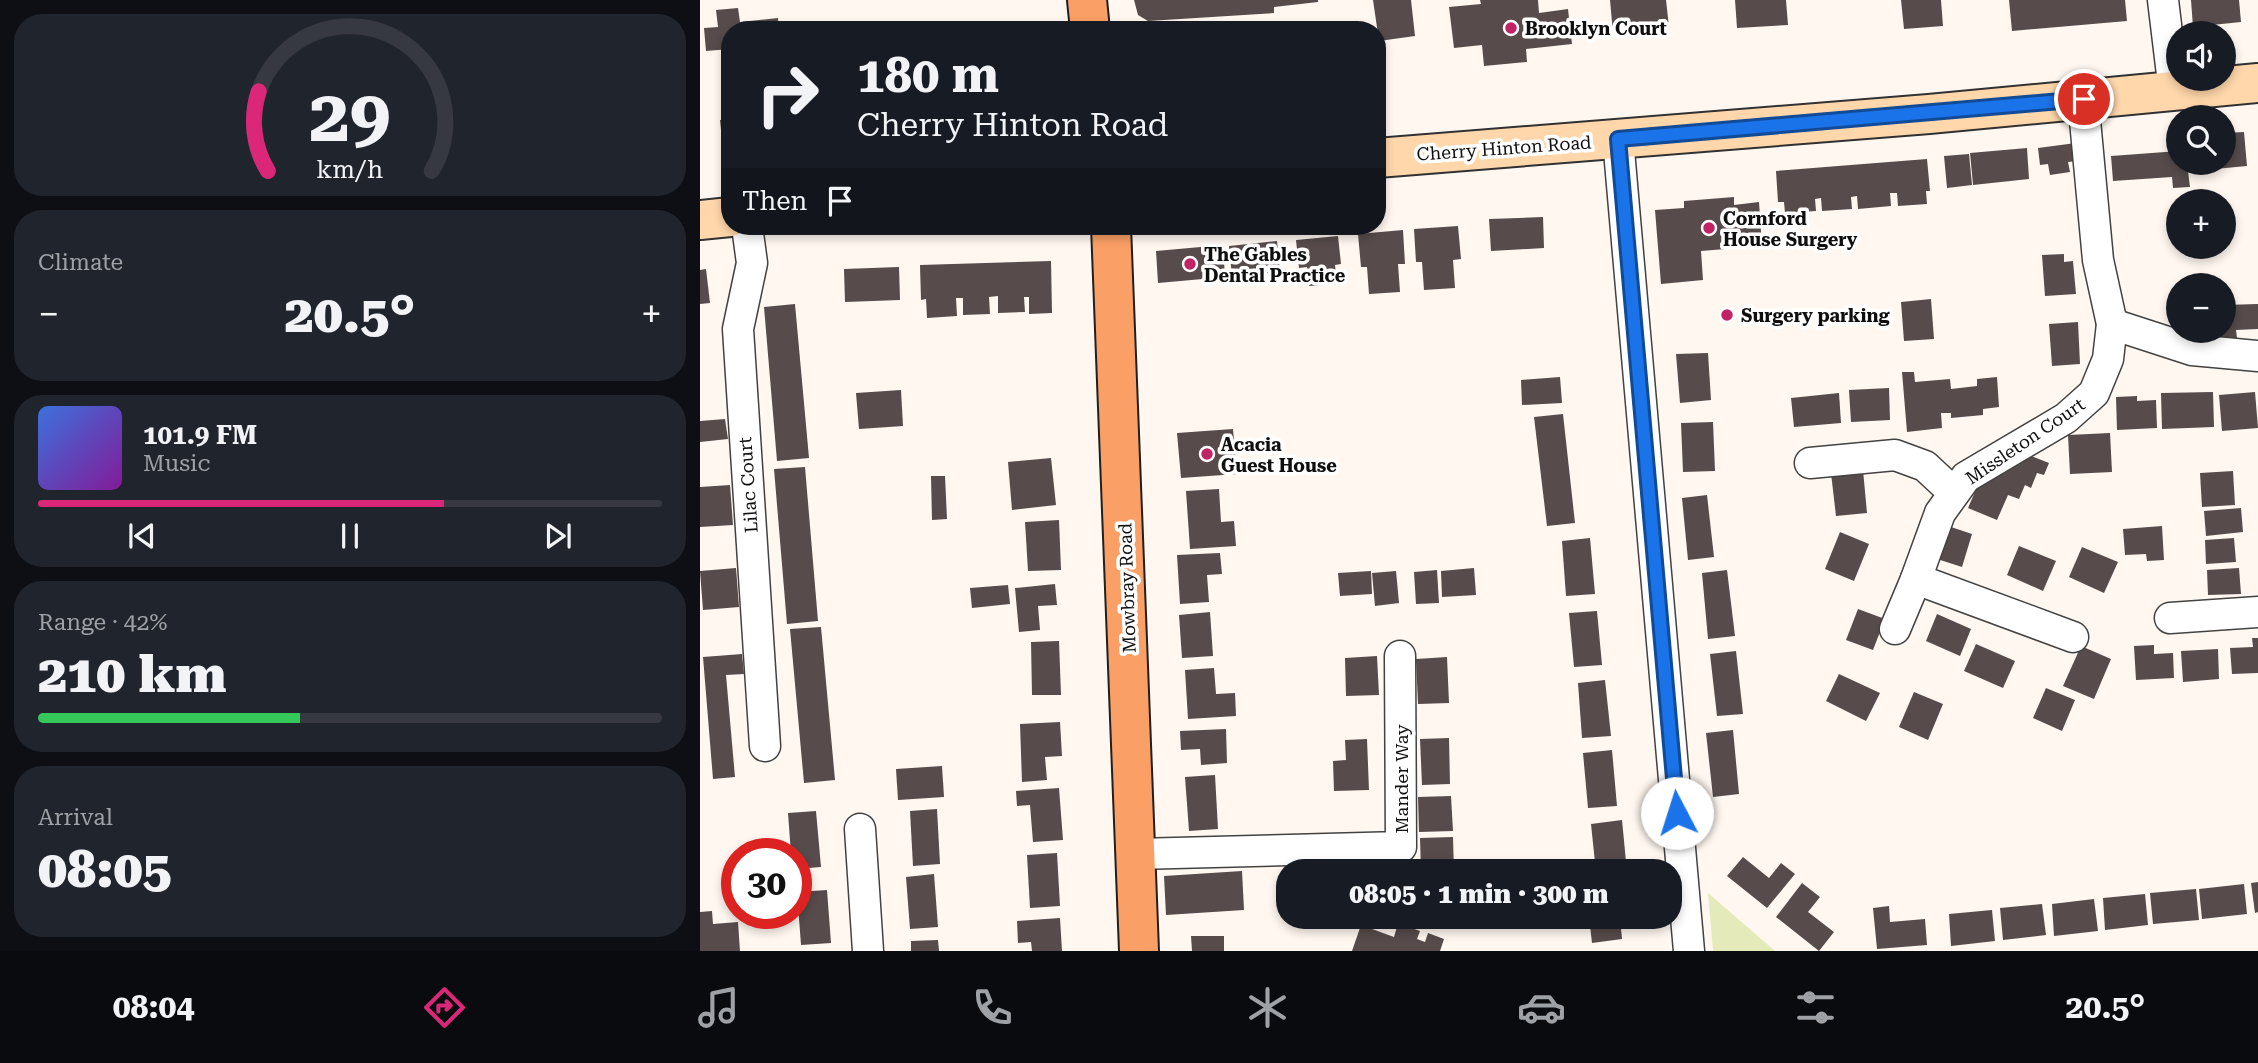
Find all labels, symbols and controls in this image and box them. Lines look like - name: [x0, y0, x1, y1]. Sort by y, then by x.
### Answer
- place label: Brooklyn Court: [1525, 18, 1667, 39]
- marker: Brooklyn Court: [1503, 20, 1519, 36]
- map controls: [2166, 21, 2236, 343]
- button: sound: [2166, 21, 2236, 91]
- text: 180 m: [857, 47, 999, 104]
- icon: right: [742, 49, 833, 140]
- pin: [2054, 69, 2114, 129]
- text: 29: [309, 74, 391, 159]
- icon: arrive: [2065, 80, 2103, 118]
- button: search: [2166, 105, 2236, 175]
- text: Cherry Hinton Road: [857, 106, 1168, 144]
- street label: Cherry Hinton Road: [1416, 131, 1593, 165]
- text: km/h: [317, 155, 383, 184]
- icon: arrive: [821, 182, 859, 220]
- text: Then: [742, 186, 807, 216]
- button: +: [2166, 189, 2236, 259]
- place label: Cornford House Surgery: [1723, 208, 1858, 250]
- marker: Cornford House Surgery: [1701, 220, 1717, 236]
- place label: The Gables Dental Practice: [1204, 244, 1346, 286]
- text: Climate: [38, 249, 123, 276]
- marker: The Gables Dental Practice: [1182, 256, 1198, 272]
- button: −: [2166, 273, 2236, 343]
- text: 20.5°: [285, 284, 415, 345]
- text: −: [38, 292, 59, 336]
- text: +: [641, 292, 662, 336]
- place label: Surgery parking: [1741, 305, 1891, 326]
- marker: Surgery parking: [1719, 307, 1735, 323]
- street label: Missleton Court: [1962, 393, 2089, 489]
- text: 101.9 FM: [143, 420, 257, 450]
- place label: Acacia Guest House: [1221, 434, 1337, 476]
- street label: Lilac Court: [734, 436, 762, 534]
- marker: Acacia Guest House: [1199, 446, 1215, 462]
- text: Music: [143, 450, 210, 477]
- icon: previous: [123, 517, 161, 555]
- icon: pause: [331, 517, 369, 555]
- icon: next: [539, 517, 577, 555]
- street label: Mowbray Road: [1114, 522, 1140, 653]
- text: Range · 42%: [38, 609, 167, 636]
- text: 210 km: [38, 644, 226, 705]
- street label: Mander Way: [1391, 724, 1412, 834]
- position arrow: [1640, 776, 1714, 850]
- text: Arrival: [38, 804, 113, 831]
- speed limit sign: 30: [721, 838, 812, 929]
- text: 08:05: [38, 839, 172, 900]
- text: 08:05 · 1 min · 300 m: [1349, 879, 1609, 909]
- icon: directions: [420, 983, 469, 1032]
- icon: music: [694, 983, 743, 1032]
- icon: phone: [968, 983, 1017, 1032]
- icon: climate: [1243, 983, 1292, 1032]
- icon: car: [1517, 983, 1566, 1032]
- icon: filters: [1791, 983, 1840, 1032]
- text: 08:04: [113, 988, 194, 1026]
- text: 20.5°: [2066, 988, 2145, 1026]

